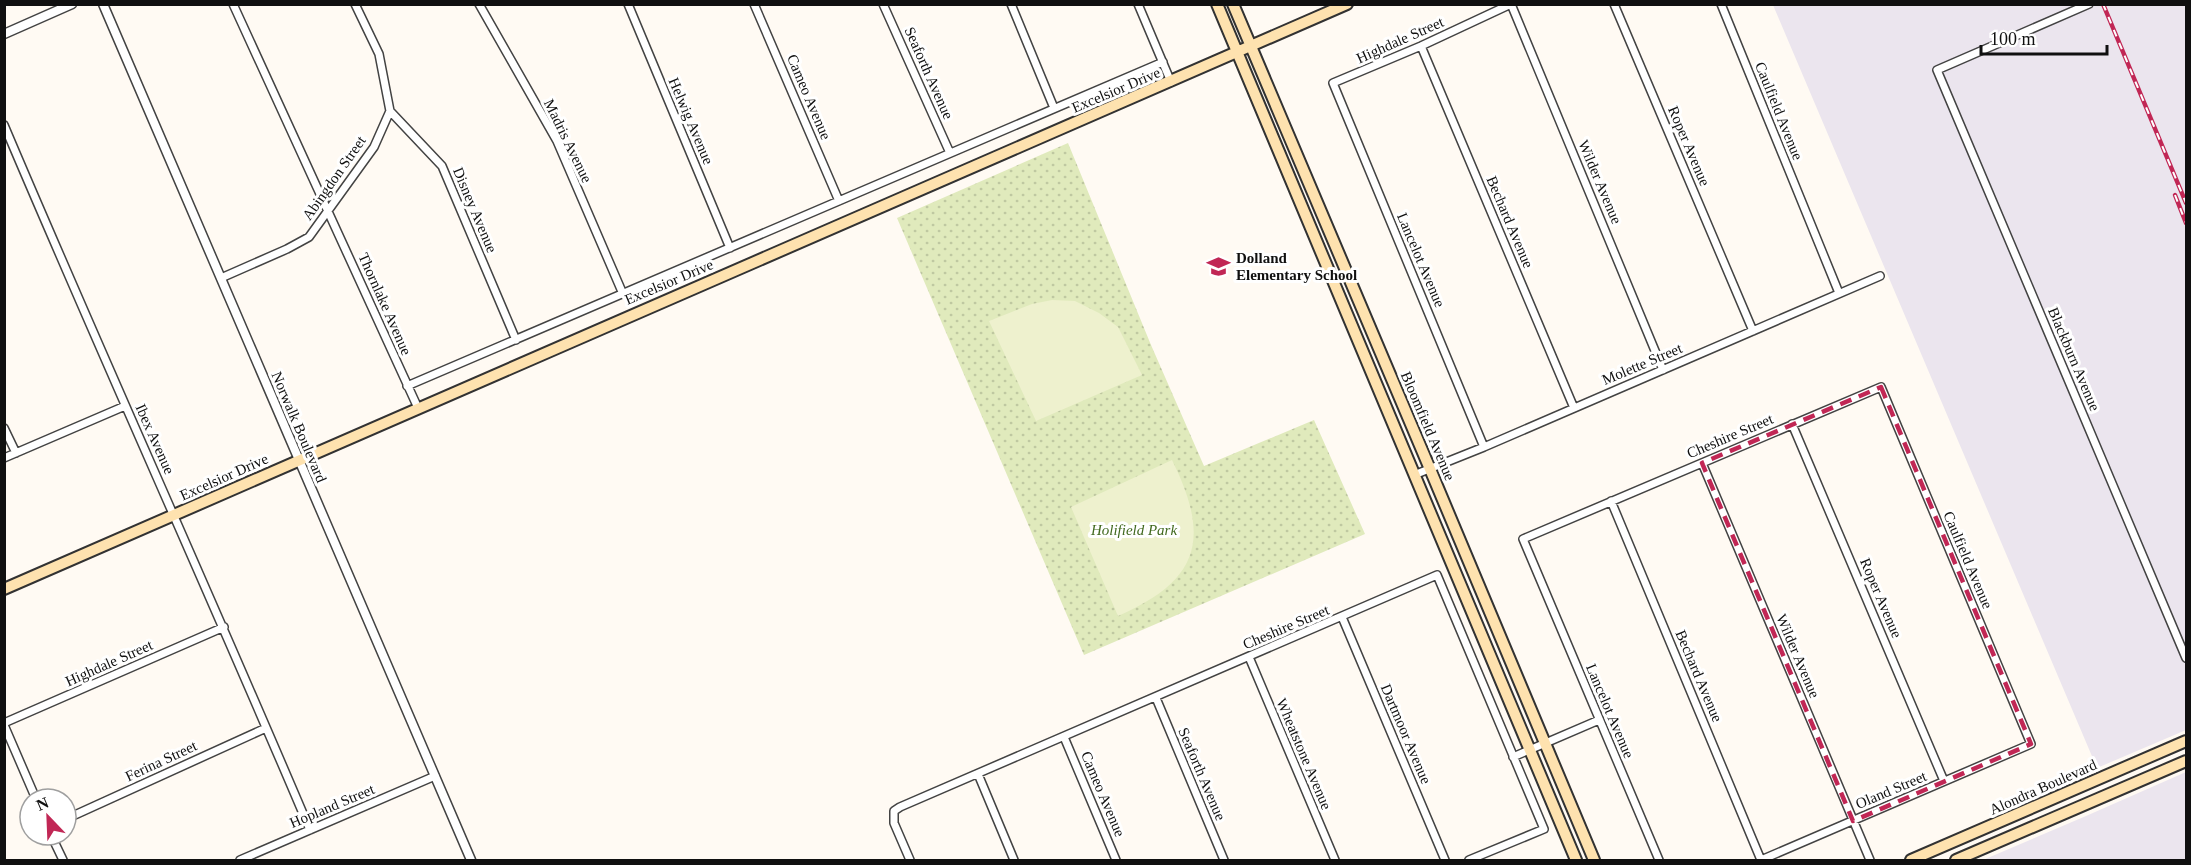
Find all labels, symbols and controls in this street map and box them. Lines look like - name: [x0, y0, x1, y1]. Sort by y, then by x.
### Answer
- street label: Highdale Street: [1354, 13, 1447, 66]
- scale bar: [1981, 18, 2107, 56]
- street label: Seaforth Avenue: [902, 24, 957, 122]
- text: 100 m: [1990, 29, 2036, 49]
- street label: Cameo Avenue: [784, 52, 834, 142]
- street label: Caulfield Avenue: [1752, 60, 1806, 163]
- street label: Excelsior Drive: [1069, 64, 1163, 116]
- street label: Helwig Avenue: [666, 75, 717, 167]
- street label: Madris Avenue: [541, 97, 595, 186]
- street label: Roper Avenue: [1665, 104, 1713, 189]
- street label: Abingdon Street: [299, 132, 369, 223]
- street label: Wilder Avenue: [1575, 138, 1625, 227]
- street label: Disney Avenue: [450, 165, 500, 255]
- street label: Bechard Avenue: [1483, 174, 1537, 271]
- street label: Lancelot Avenue: [1394, 210, 1448, 310]
- street label: Thornlake Avenue: [355, 250, 415, 358]
- place label: Dolland Elementary School: [1236, 250, 1357, 283]
- school or university icon: Dolland Elementary School: [1205, 254, 1231, 280]
- street label: Excelsior Drive: [622, 256, 716, 308]
- street label: Blackburn Avenue: [2045, 305, 2103, 413]
- street label: Molette Street: [1600, 340, 1685, 388]
- street label: Norwalk Boulevard: [268, 369, 330, 485]
- street label: Bloomfield Avenue: [1398, 369, 1458, 483]
- street label: Ibex Avenue: [132, 401, 178, 477]
- street label: Cheshire Street: [1685, 410, 1776, 461]
- street label: Excelsior Drive: [178, 450, 271, 504]
- street label: Caulfield Avenue: [1940, 509, 1996, 611]
- park label: Holifield Park: [1090, 522, 1177, 538]
- street label: Roper Avenue: [1857, 556, 1905, 641]
- street label: Cheshire Street: [1241, 601, 1332, 652]
- street label: Wilder Avenue: [1773, 612, 1823, 701]
- street label: Bechard Avenue: [1672, 628, 1726, 725]
- street label: Highdale Street: [63, 636, 156, 689]
- street label: Lancelot Avenue: [1583, 661, 1637, 761]
- street label: Dartmoor Avenue: [1378, 682, 1434, 787]
- street label: Wheatstone Avenue: [1273, 696, 1335, 812]
- street label: Seaforth Avenue: [1175, 725, 1229, 823]
- street label: Ferina Street: [123, 737, 200, 785]
- street label: Cameo Avenue: [1078, 749, 1128, 839]
- street label: Alondra Boulevard: [1987, 756, 2099, 818]
- street label: Oland Street: [1853, 768, 1930, 812]
- street label: Hopland Street: [287, 781, 377, 831]
- north arrow: [18, 787, 78, 847]
- text: N: [34, 793, 51, 814]

